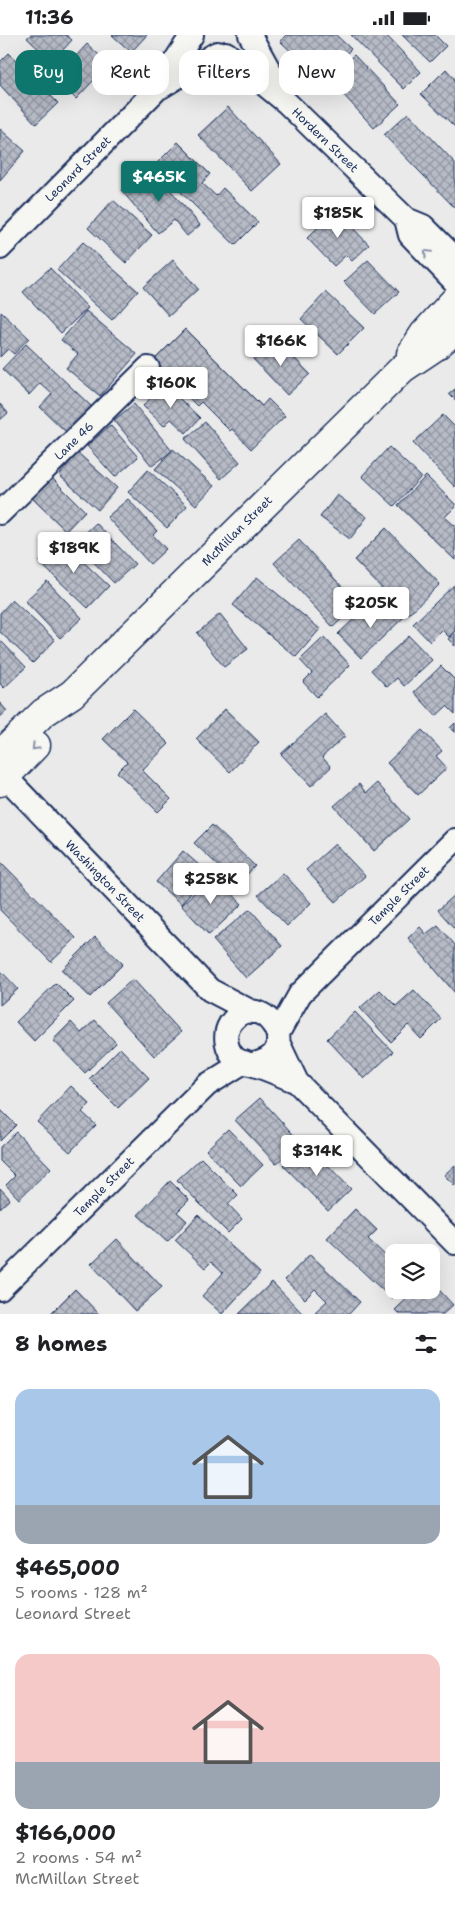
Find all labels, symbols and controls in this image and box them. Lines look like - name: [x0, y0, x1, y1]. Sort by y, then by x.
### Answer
- text: 11:36: [25, 5, 73, 30]
- chip: Buy: [15, 50, 82, 95]
- chip: Rent: [92, 50, 169, 95]
- chip: Filters: [179, 50, 269, 95]
- chip: New: [279, 50, 354, 95]
- street label: Hordern Street: [288, 104, 362, 176]
- street label: Leonard Street: [42, 133, 114, 205]
- pin: $465K: [124, 161, 194, 203]
- text: $465K: [132, 166, 186, 187]
- pin: $185K: [303, 197, 373, 239]
- text: $185K: [313, 202, 363, 223]
- one-way arrow: [424, 249, 433, 258]
- pin: $166K: [246, 325, 316, 367]
- text: $166K: [256, 330, 306, 351]
- pin: $160K: [136, 367, 206, 409]
- text: $160K: [146, 372, 196, 393]
- street label: Lane 46: [51, 418, 97, 464]
- street label: McMillan Street: [198, 492, 276, 570]
- pin: $189K: [39, 531, 109, 574]
- text: $189K: [49, 537, 99, 558]
- pin: $205K: [336, 587, 406, 629]
- text: $205K: [344, 592, 398, 613]
- one-way arrow: [32, 741, 41, 750]
- street label: Washington Street: [62, 837, 148, 925]
- street label: Temple Street: [365, 862, 433, 930]
- pin: $258K: [176, 863, 246, 905]
- text: $258K: [184, 868, 238, 889]
- pin: $314K: [282, 1135, 352, 1177]
- text: $314K: [292, 1140, 342, 1161]
- street label: Temple Street: [70, 1153, 138, 1221]
- map controls: [385, 1244, 440, 1299]
- button: layers: [385, 1244, 440, 1299]
- text: 8 homes: [15, 1330, 107, 1358]
- icon: filters: [412, 1330, 440, 1358]
- icon: home: [183, 1422, 273, 1512]
- text: $465,000: [15, 1554, 120, 1582]
- text: 5 rooms · 128 m²: [15, 1582, 148, 1603]
- text: Leonard Street: [15, 1603, 131, 1624]
- icon: home: [183, 1687, 273, 1777]
- text: $166,000: [15, 1819, 116, 1847]
- text: 2 rooms · 54 m²: [15, 1847, 142, 1868]
- text: McMillan Street: [15, 1868, 140, 1889]

